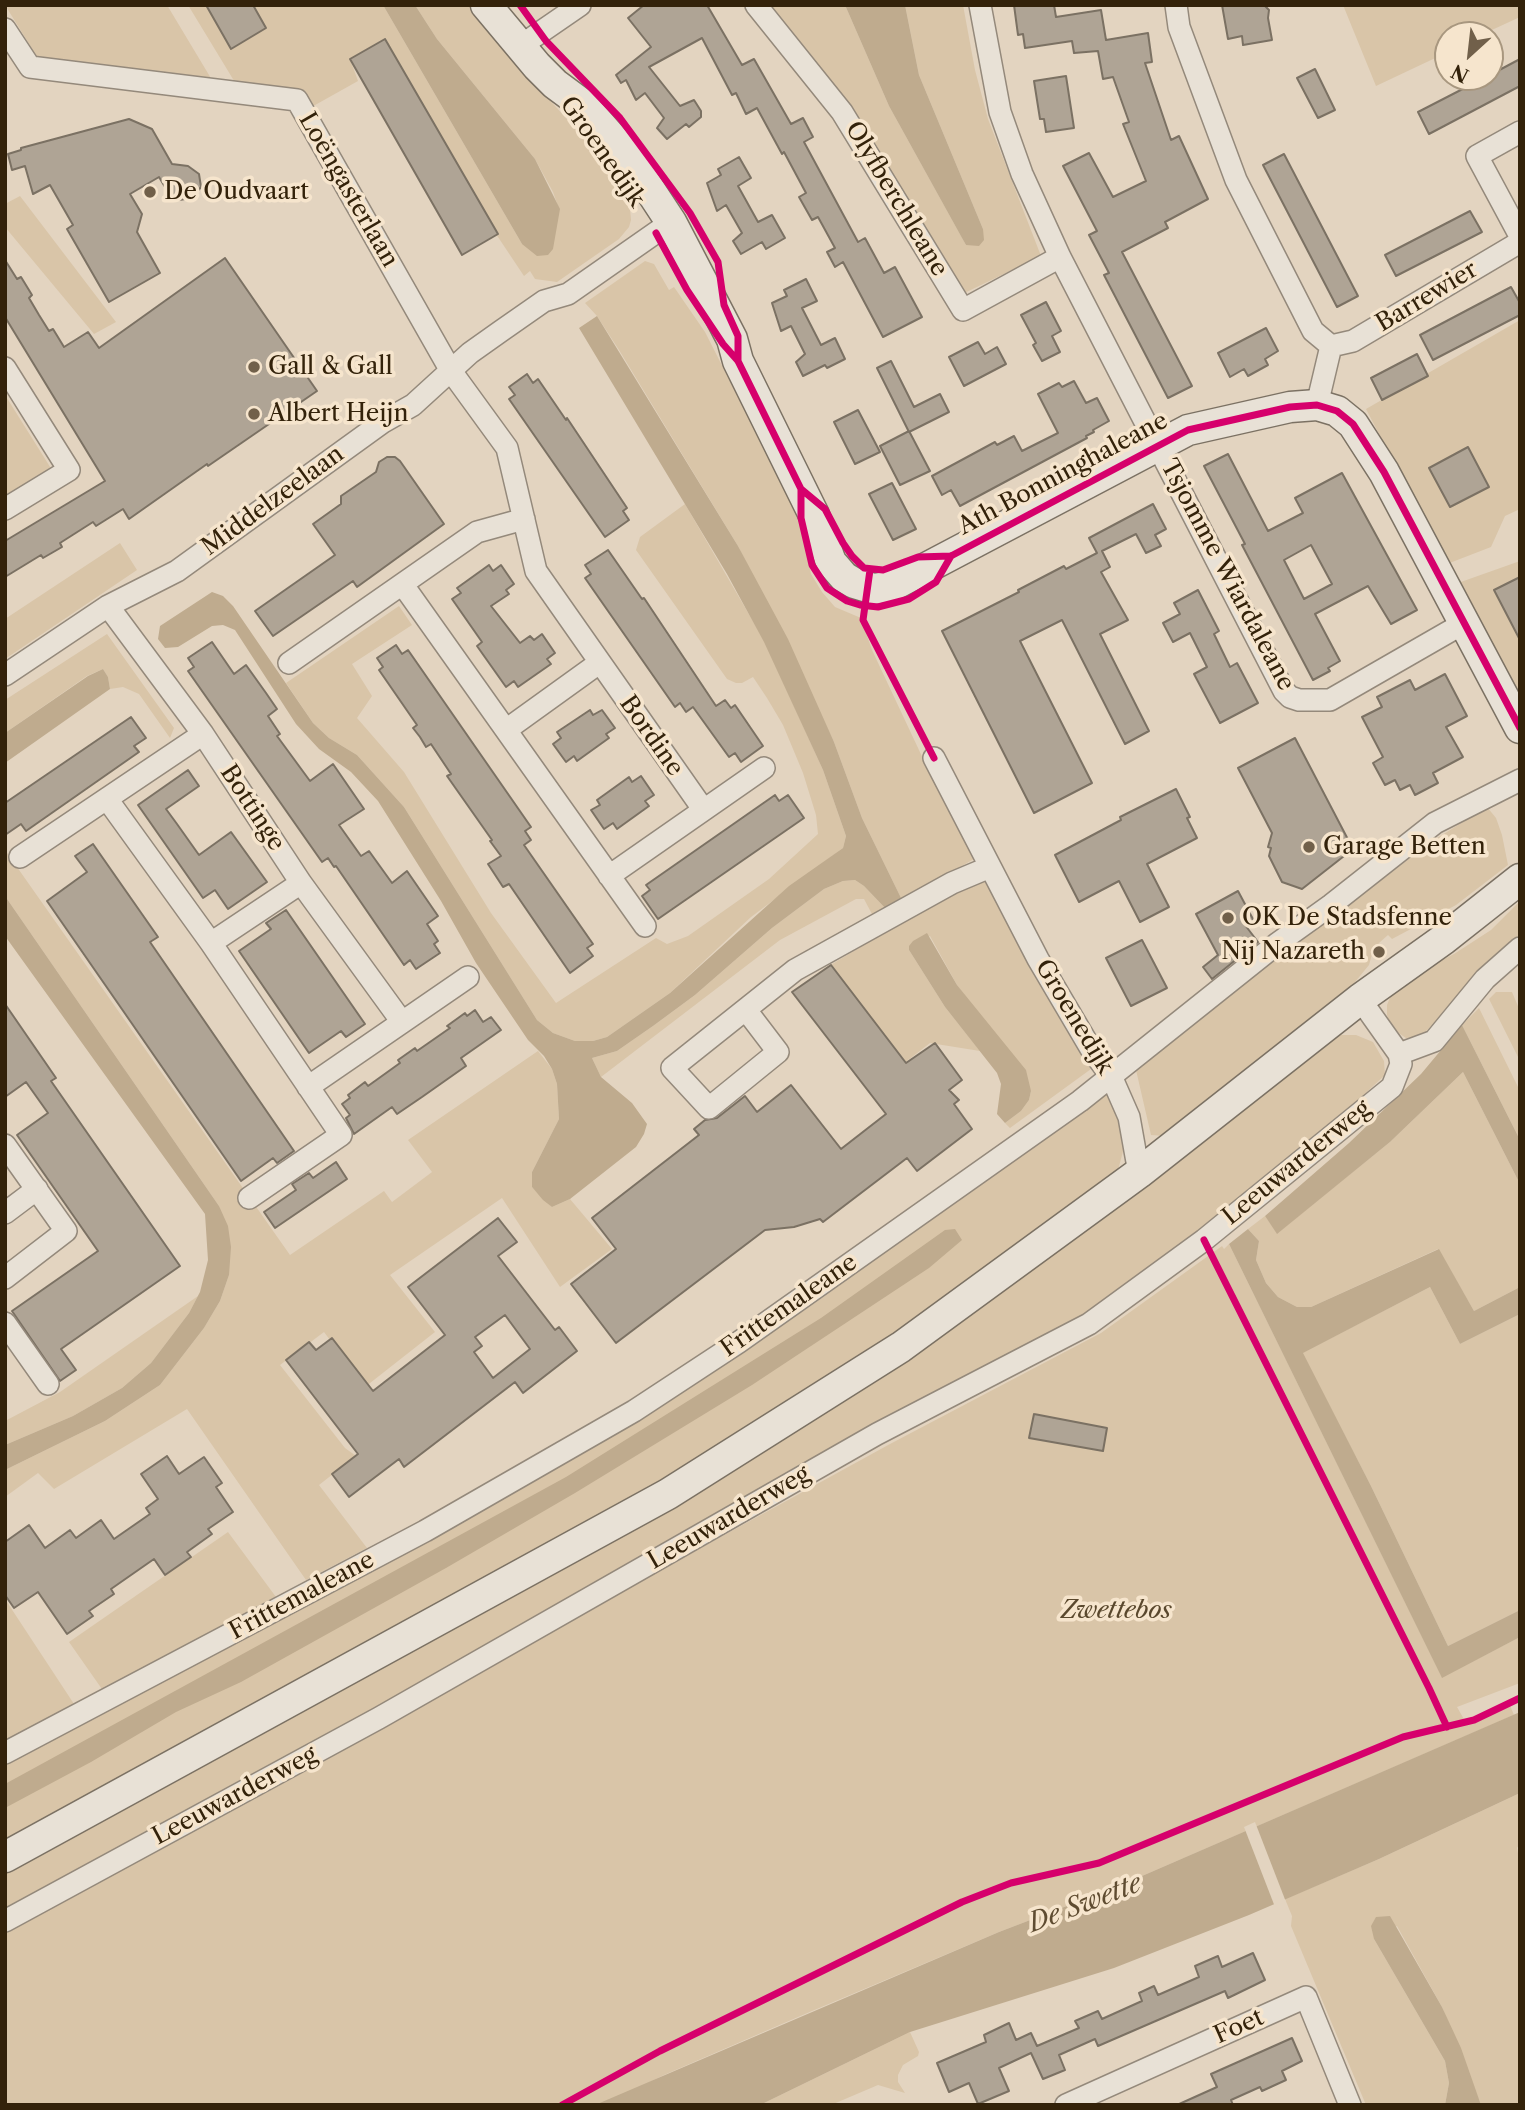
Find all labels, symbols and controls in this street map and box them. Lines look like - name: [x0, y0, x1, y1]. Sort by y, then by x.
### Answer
- north arrow: [1434, 21, 1504, 91]
- text: N: [1448, 59, 1473, 87]
- street label: Groenedijk: [553, 91, 651, 213]
- street label: Loëngasterlaan: [292, 107, 404, 273]
- street label: Olyfberchleane: [839, 116, 953, 282]
- place label: De Oudvaart: [164, 178, 309, 206]
- marker: De Oudvaart: [142, 184, 158, 200]
- street label: Barrewier: [1371, 256, 1483, 338]
- place label: Gall & Gall: [268, 353, 393, 381]
- marker: Gall & Gall: [246, 359, 262, 375]
- place label: Albert Heijn: [268, 400, 408, 428]
- marker: Albert Heijn: [246, 406, 262, 422]
- street label: Ath Bonninghaleane: [953, 407, 1173, 541]
- street label: Middelzeelaan: [197, 440, 349, 562]
- street label: Tsjomme Wiardaleane: [1154, 454, 1300, 696]
- street label: Bordine: [613, 690, 689, 782]
- street label: Bottinge: [214, 760, 290, 856]
- place label: Garage Betten: [1323, 833, 1486, 861]
- marker: Garage Betten: [1301, 839, 1317, 855]
- place label: OK De Stadsfenne: [1242, 904, 1452, 932]
- marker: OK De Stadsfenne: [1220, 910, 1236, 926]
- place label: Nij Nazareth: [1221, 938, 1365, 966]
- marker: Nij Nazareth: [1371, 944, 1387, 960]
- street label: Groenedijk: [1029, 955, 1119, 1079]
- street label: Leeuwarderweg: [1217, 1094, 1377, 1232]
- street label: Frittemaleane: [715, 1248, 863, 1364]
- street label: Leeuwarderweg: [643, 1460, 815, 1576]
- street label: Frittemaleane: [225, 1546, 379, 1646]
- park label: Zwettebos: [1060, 1597, 1172, 1625]
- street label: Leeuwarderweg: [148, 1741, 322, 1851]
- water label: De Swette: [1024, 1868, 1146, 1940]
- street label: Foet: [1210, 2003, 1268, 2051]

